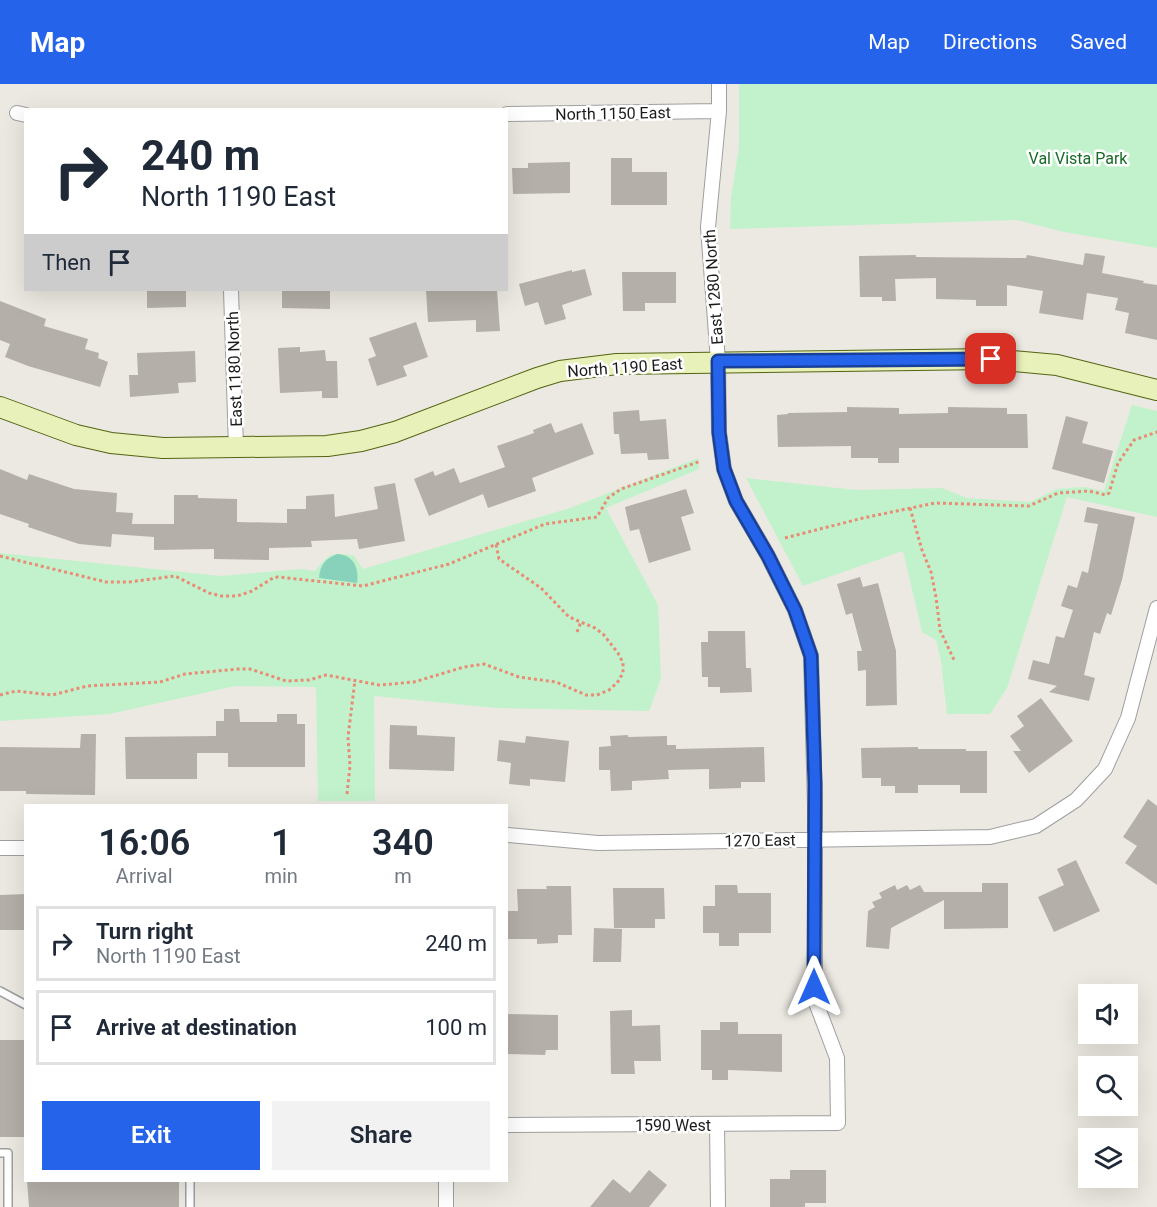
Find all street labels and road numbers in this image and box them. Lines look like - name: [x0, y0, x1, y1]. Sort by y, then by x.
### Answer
- street label: North 1150 East: [555, 103, 671, 124]
- street label: East 1280 North: [700, 229, 727, 345]
- street label: East 1180 North: [223, 311, 246, 427]
- street label: North 1190 East: [567, 354, 683, 381]
- street label: 1270 East: [724, 830, 796, 851]
- street label: 1590 West: [635, 1116, 711, 1135]

